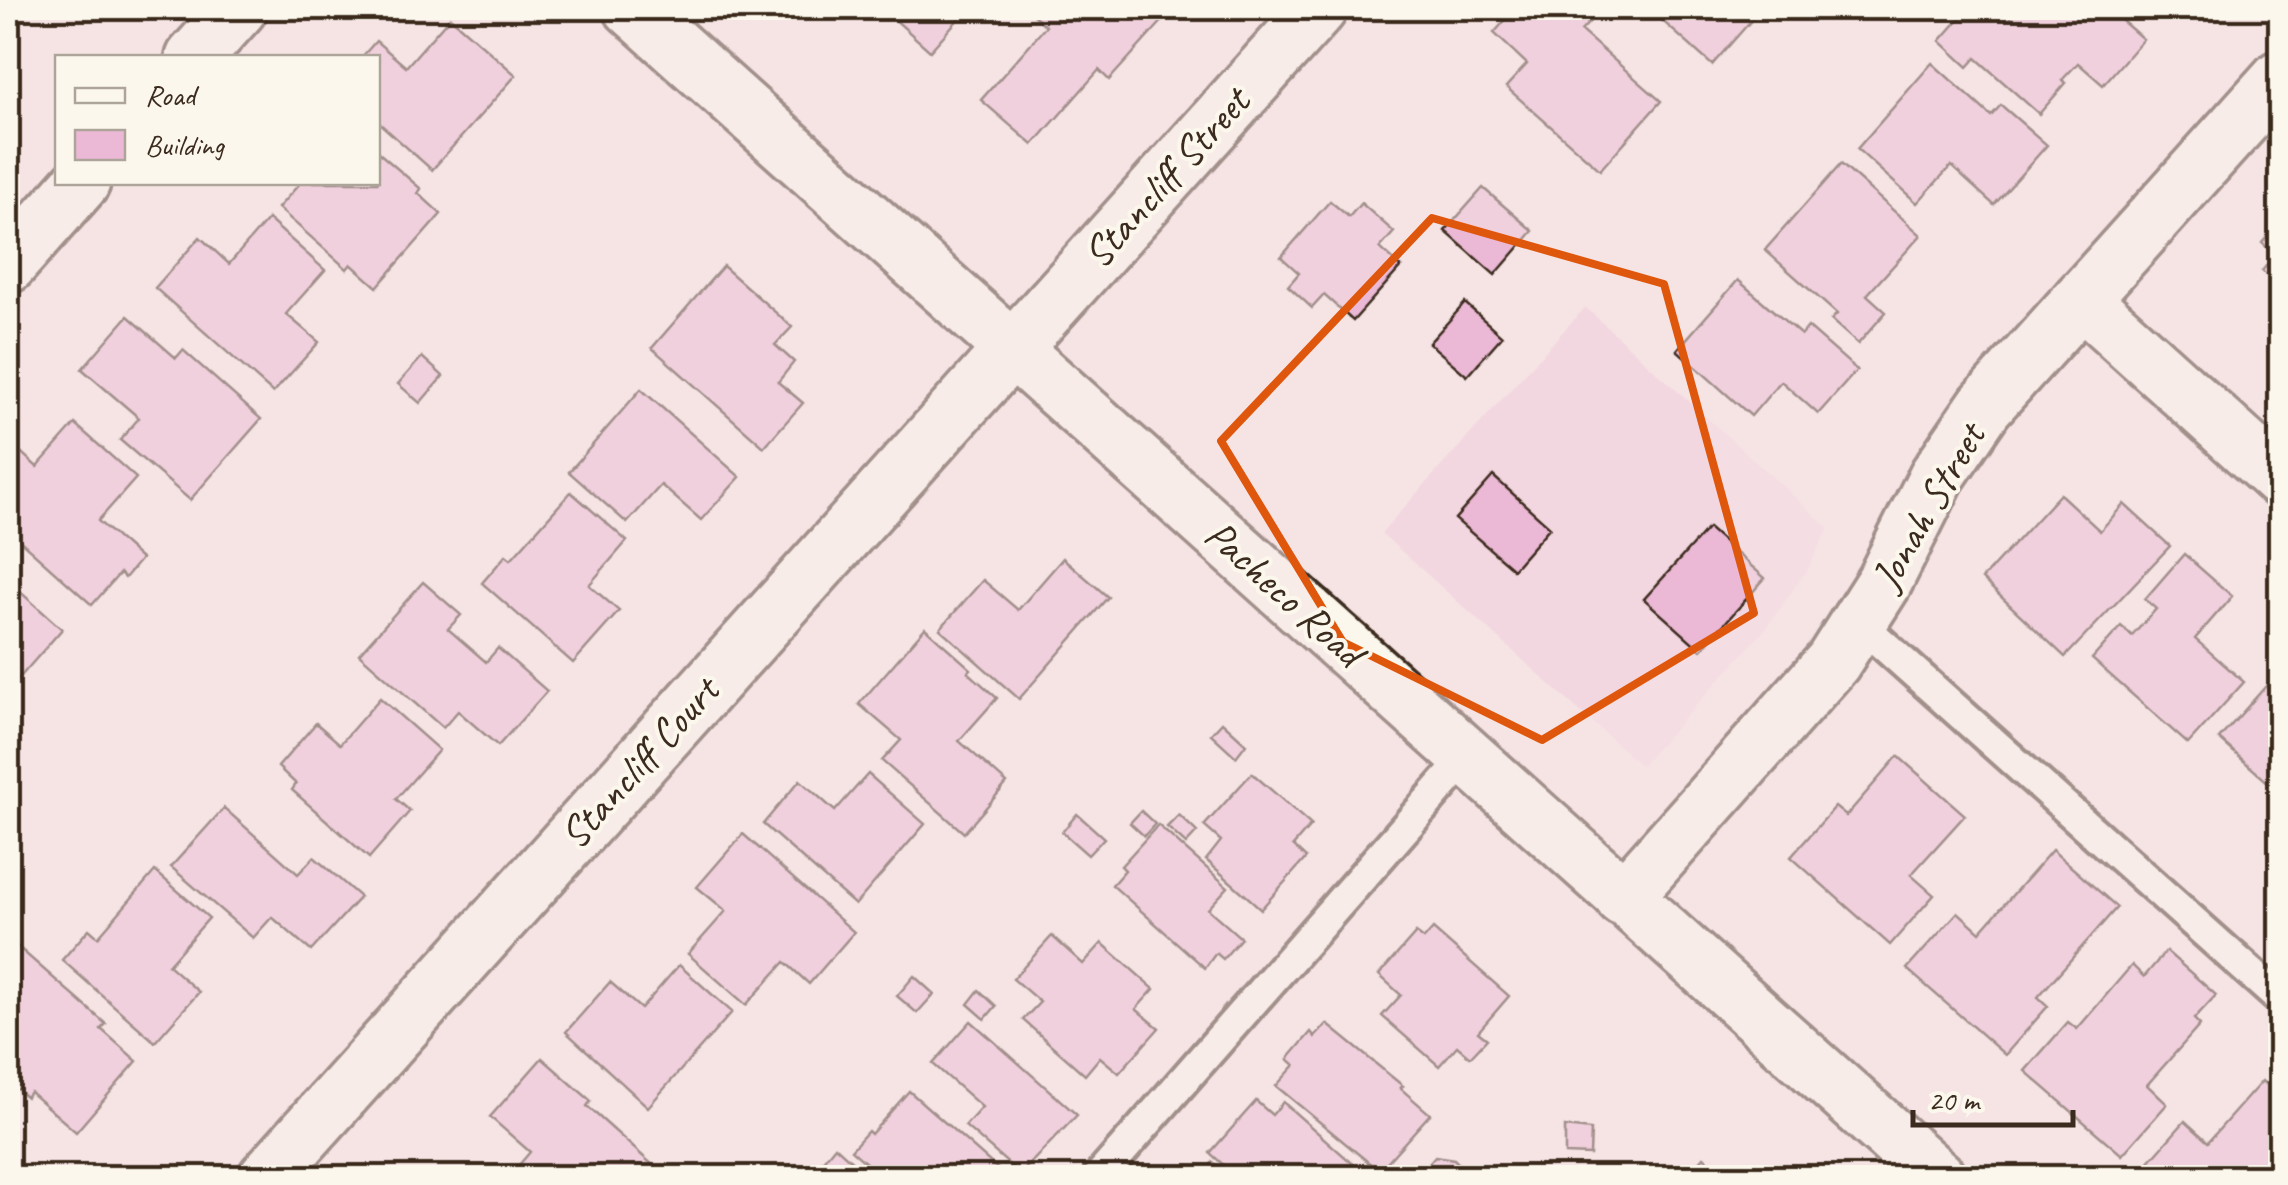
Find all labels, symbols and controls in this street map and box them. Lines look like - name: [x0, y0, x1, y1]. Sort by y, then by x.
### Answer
- legend: [55, 55, 380, 185]
- street label: Stancliff Street: [1071, 74, 1264, 279]
- text: Road: [145, 76, 199, 114]
- text: Building: [145, 126, 225, 164]
- street label: Jonah Street: [1859, 411, 1999, 601]
- street label: Pacheco Road: [1194, 508, 1379, 682]
- street label: Stancliff Court: [548, 663, 733, 860]
- scale bar: [1913, 1065, 2073, 1127]
- text: 20 m: [1928, 1081, 1981, 1119]

